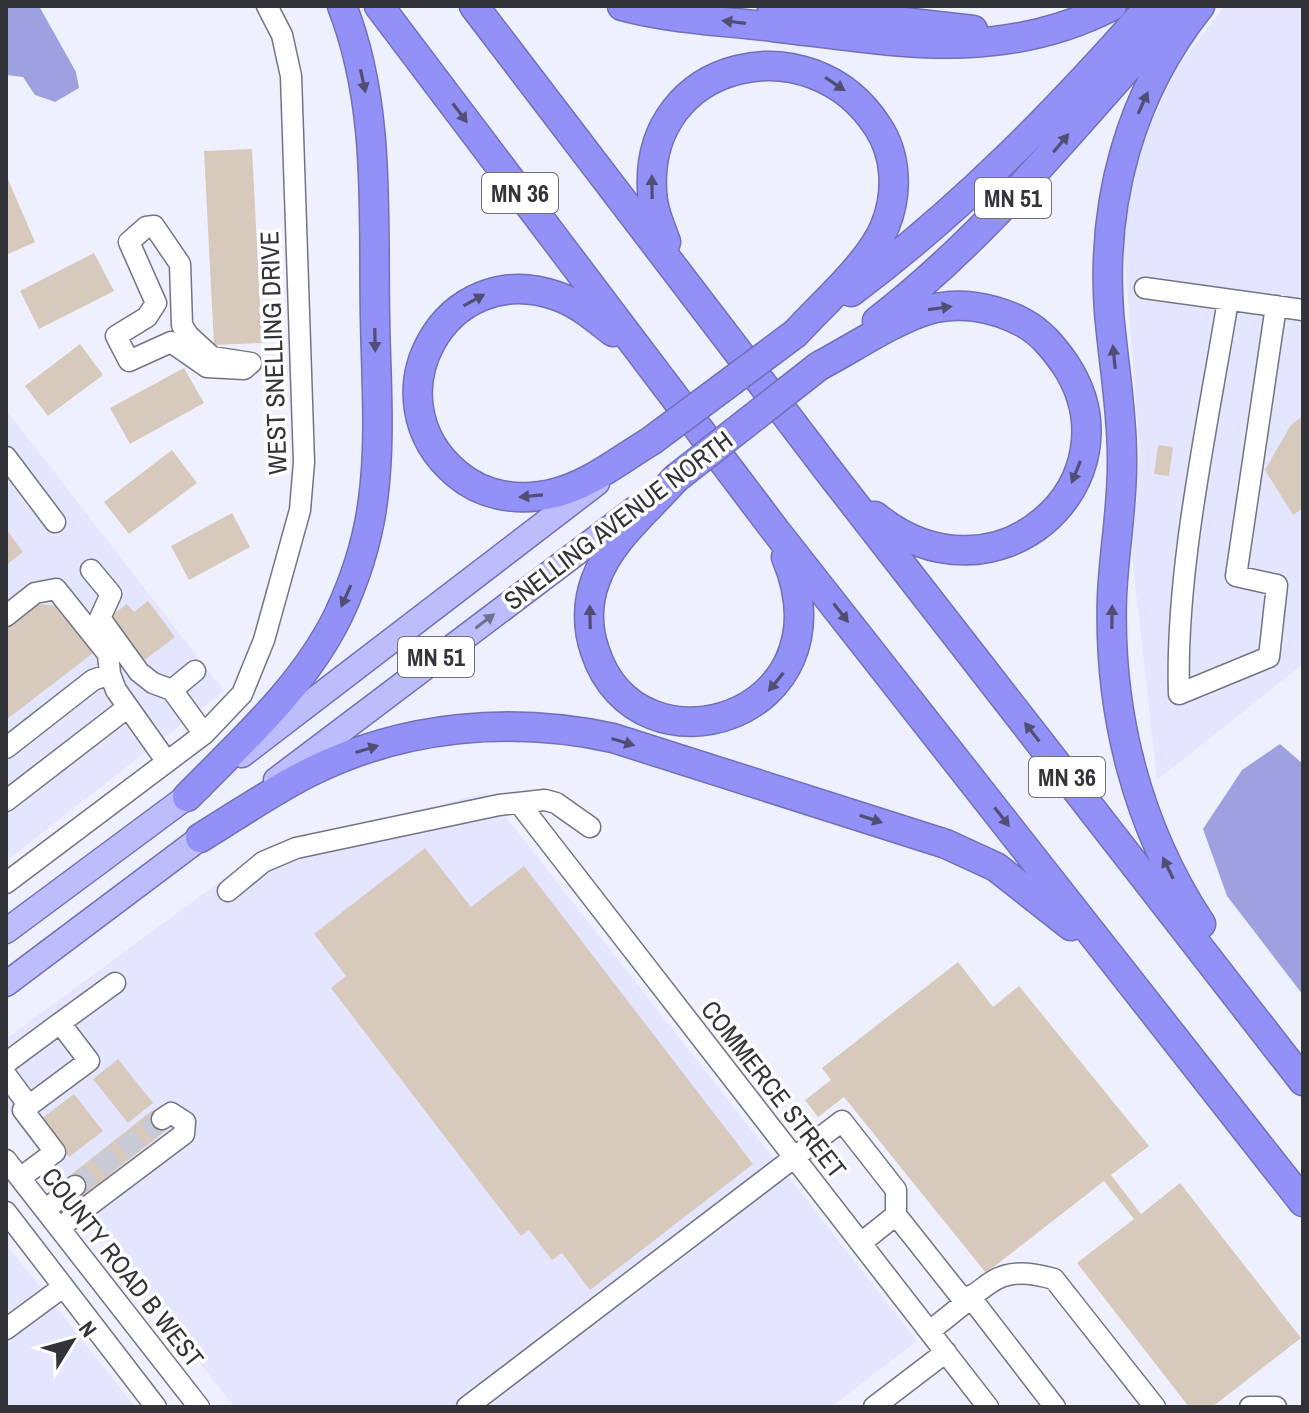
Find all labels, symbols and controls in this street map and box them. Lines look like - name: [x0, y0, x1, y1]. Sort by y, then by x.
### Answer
- one-way arrow: [722, 16, 747, 29]
- one-way arrow: [357, 69, 370, 94]
- one-way arrow: [824, 77, 845, 92]
- one-way arrow: [1136, 91, 1150, 115]
- one-way arrow: [451, 103, 467, 123]
- one-way arrow: [1052, 133, 1069, 153]
- road number: MN 36: [482, 173, 558, 213]
- one-way arrow: [646, 174, 659, 199]
- road number: MN 51: [975, 178, 1051, 218]
- street label: WEST SNELLING DRIVE: [251, 231, 295, 475]
- one-way arrow: [463, 294, 485, 308]
- one-way arrow: [928, 302, 953, 315]
- one-way arrow: [369, 328, 381, 353]
- one-way arrow: [1107, 345, 1120, 370]
- street label: SNELLING AVENUE NORTH: [497, 422, 739, 618]
- one-way arrow: [1069, 460, 1082, 484]
- one-way arrow: [518, 490, 543, 503]
- one-way arrow: [340, 584, 353, 608]
- one-way arrow: [832, 603, 849, 624]
- one-way arrow: [584, 604, 596, 629]
- one-way arrow: [1105, 604, 1118, 629]
- one-way arrow: [474, 613, 495, 629]
- road number: MN 51: [398, 637, 474, 677]
- one-way arrow: [768, 671, 785, 691]
- one-way arrow: [1024, 722, 1040, 742]
- one-way arrow: [611, 736, 635, 749]
- one-way arrow: [355, 742, 379, 755]
- road number: MN 36: [1029, 757, 1105, 797]
- one-way arrow: [993, 807, 1010, 827]
- one-way arrow: [860, 813, 884, 825]
- one-way arrow: [1162, 856, 1175, 879]
- street label: COMMERCE STREET: [693, 993, 855, 1185]
- street label: COUNTY ROAD B WEST: [35, 1161, 211, 1373]
- north arrow: [32, 1301, 112, 1381]

